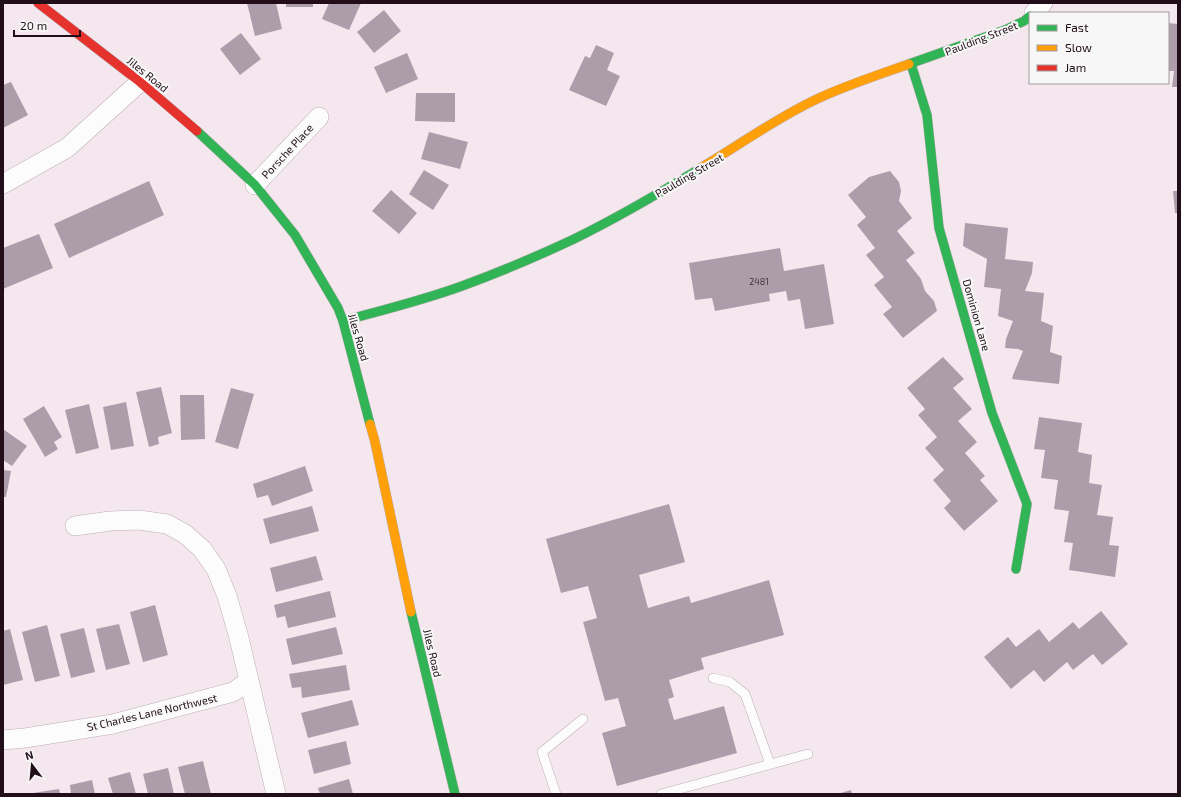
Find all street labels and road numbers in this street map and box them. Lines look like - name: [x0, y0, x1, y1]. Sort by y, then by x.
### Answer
- street label: Paulding Street: [943, 18, 1019, 58]
- street label: Jiles Road: [125, 54, 171, 94]
- street label: Porsche Place: [258, 121, 316, 181]
- street label: Paulding Street: [653, 150, 725, 200]
- street label: Dominion Lane: [961, 278, 993, 353]
- street label: Jiles Road: [346, 312, 372, 362]
- street label: Jiles Road: [421, 628, 445, 678]
- street label: St Charles Lane Northwest: [86, 691, 218, 733]

